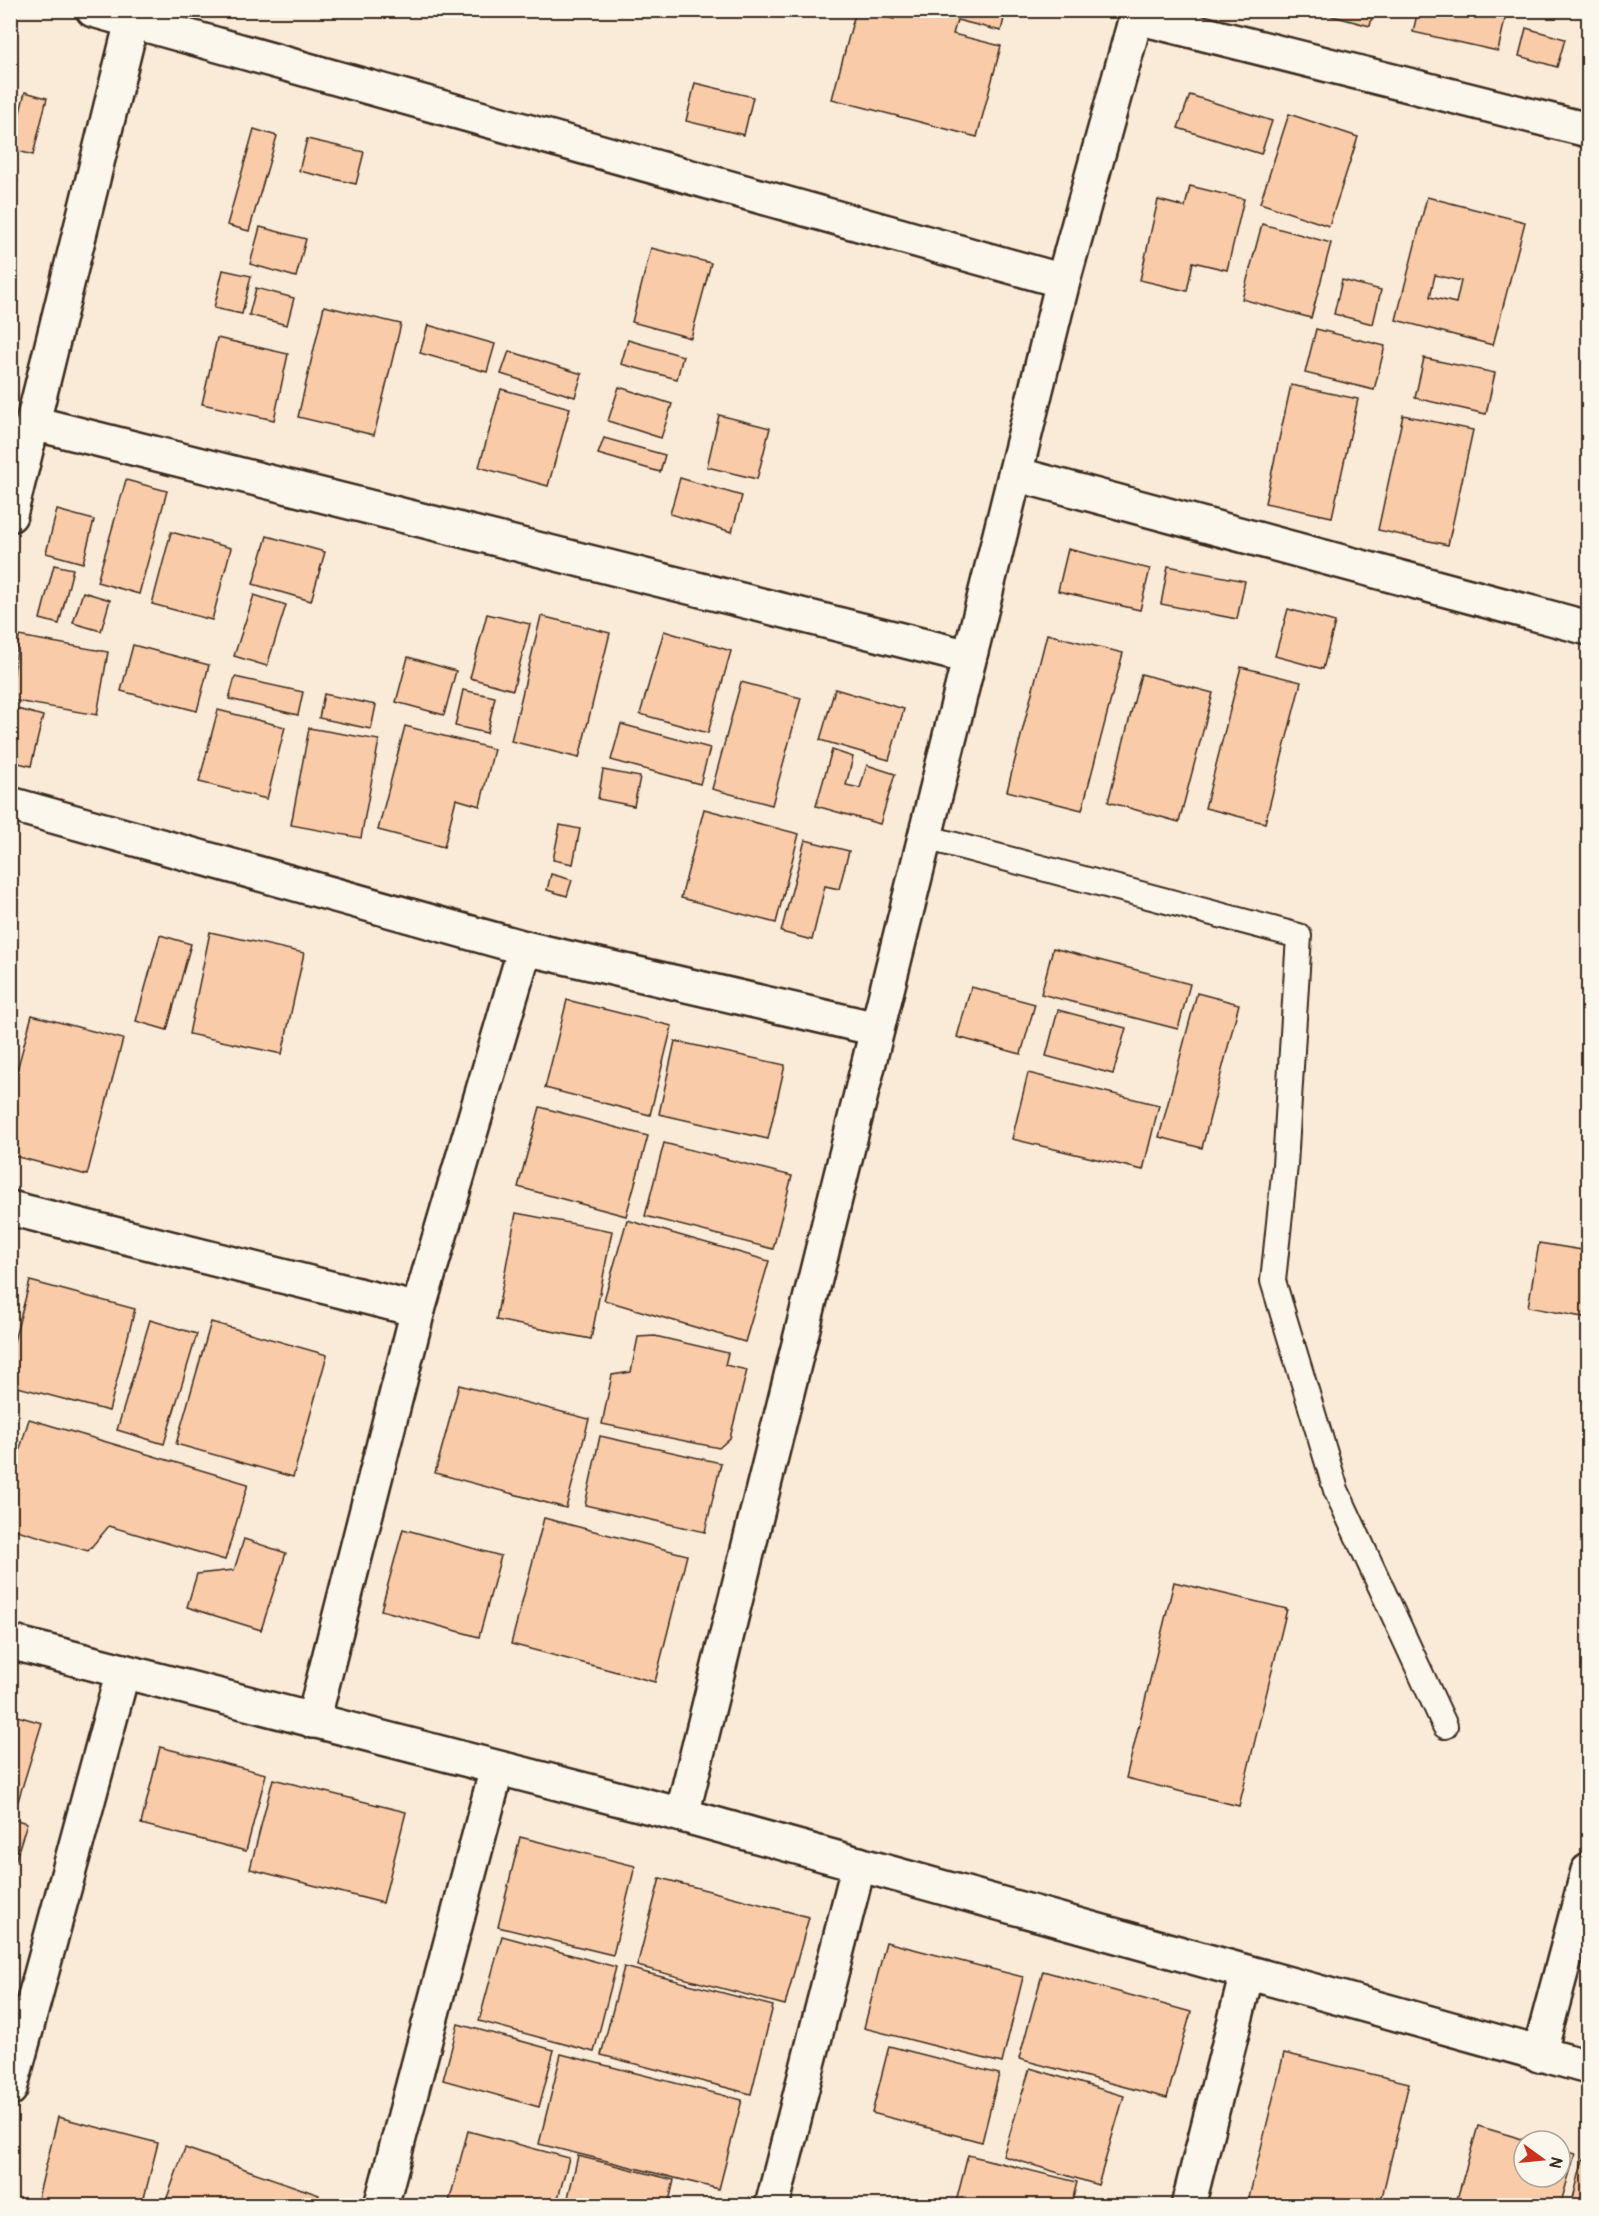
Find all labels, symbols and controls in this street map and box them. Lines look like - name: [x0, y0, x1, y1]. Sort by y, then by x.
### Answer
- north arrow: [1512, 2129, 1572, 2189]
- text: N: [1544, 2155, 1567, 2171]

